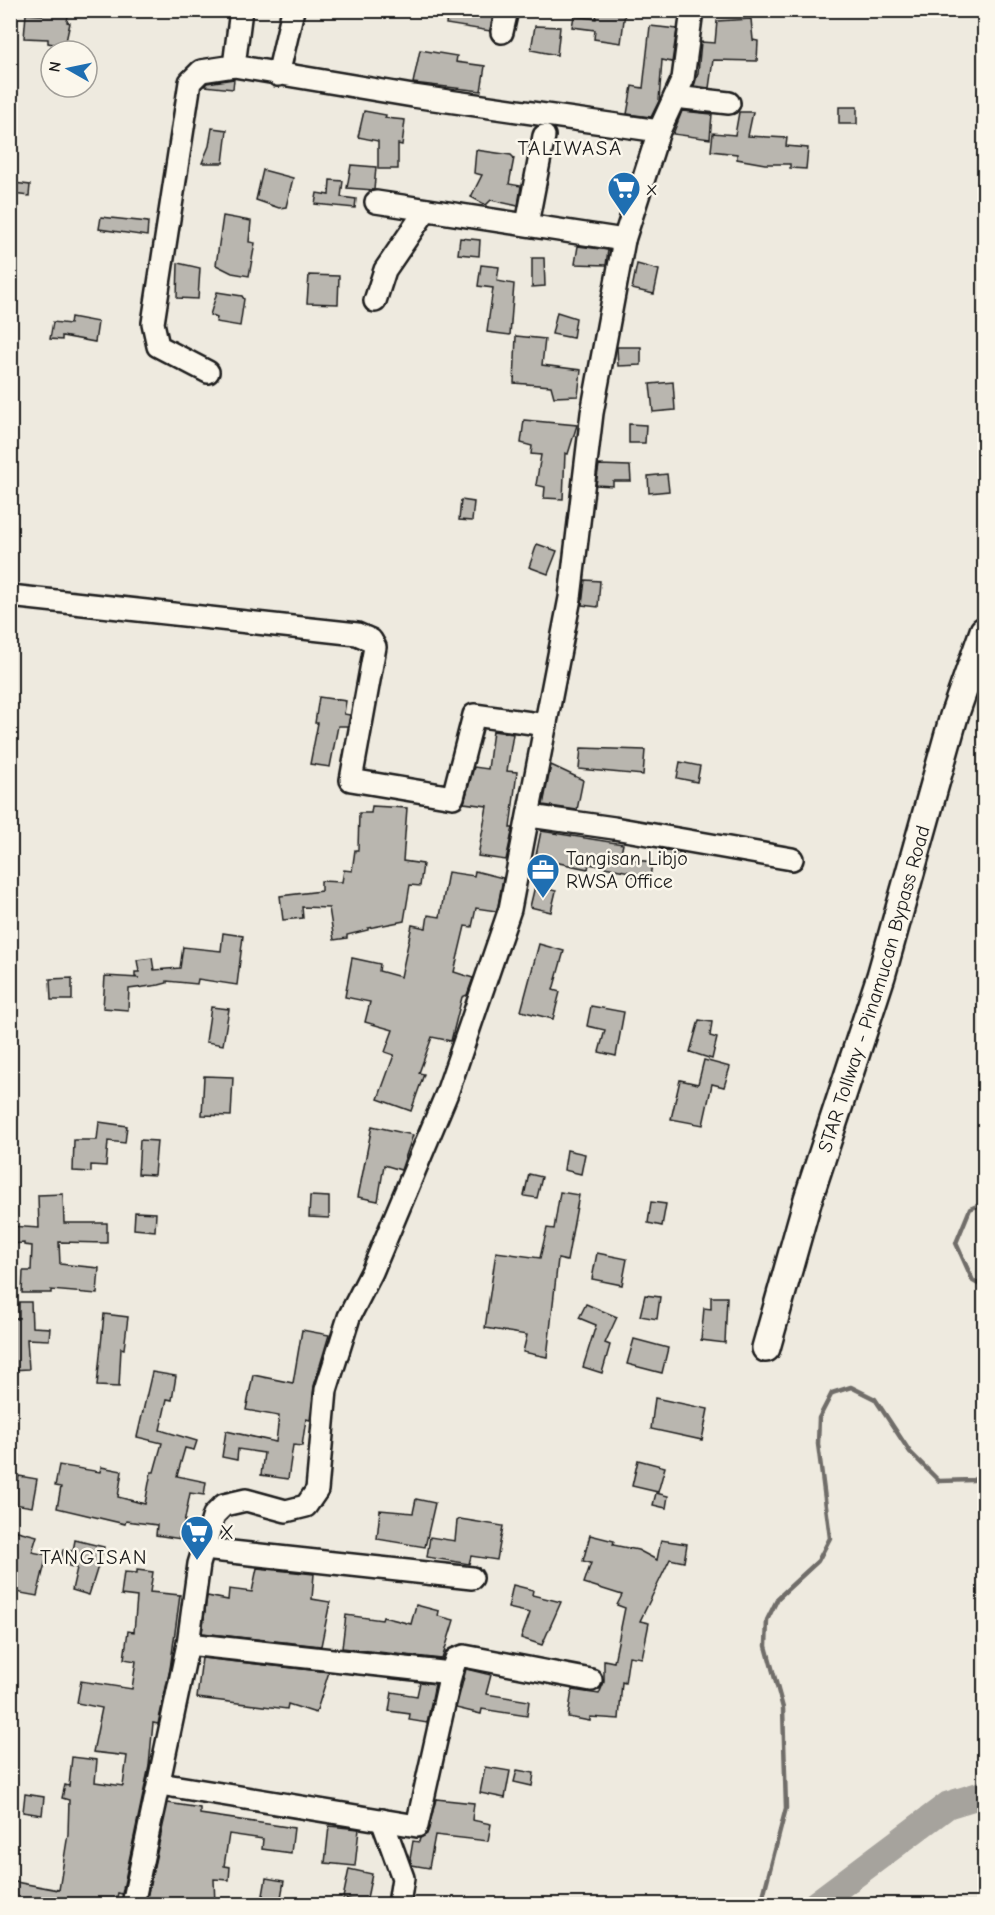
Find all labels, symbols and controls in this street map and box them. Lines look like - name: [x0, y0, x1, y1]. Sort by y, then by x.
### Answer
- north arrow: [39, 39, 99, 99]
- text: N: [45, 60, 65, 73]
- district label: TALIWASA: [517, 136, 623, 160]
- supermarket icon: x: [606, 170, 642, 217]
- place label: x: [646, 177, 657, 200]
- street label: STAR Tollway - Pinamucan Bypass Road: [813, 823, 935, 1155]
- place label: Tangisan Libjo RWSA Office: [566, 847, 688, 893]
- office icon: Tangisan Libjo RWSA Office: [525, 852, 561, 899]
- supermarket icon: X: [179, 1514, 215, 1561]
- place label: X: [220, 1521, 234, 1544]
- district label: TANGISAN: [40, 1545, 148, 1569]

